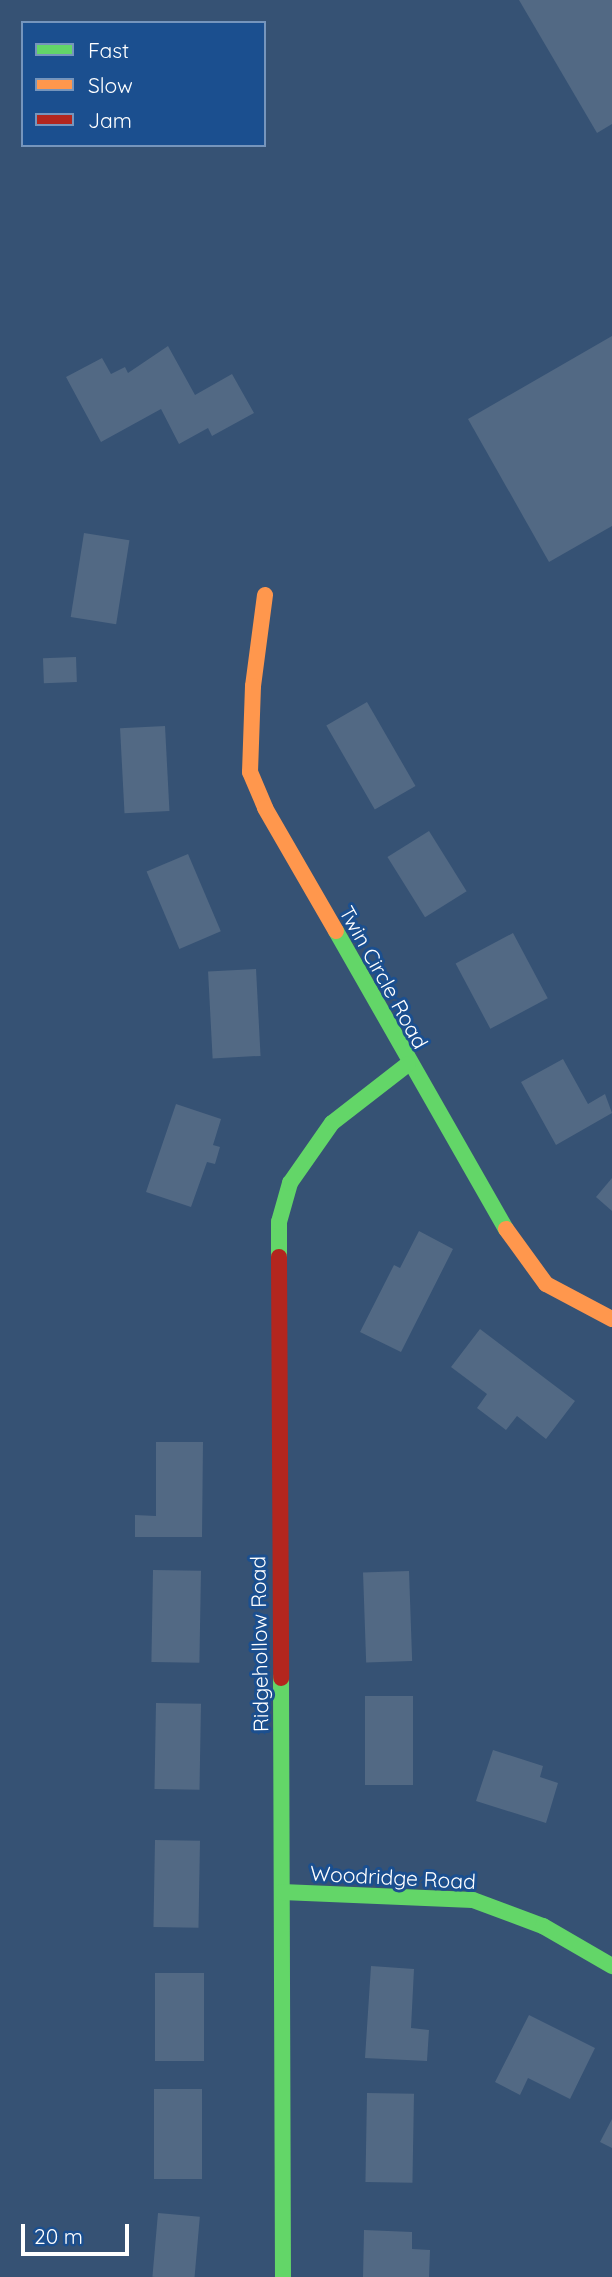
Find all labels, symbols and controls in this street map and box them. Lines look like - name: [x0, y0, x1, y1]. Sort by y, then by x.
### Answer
- legend: [21, 21, 266, 147]
- text: Fast: [88, 37, 129, 63]
- text: Slow: [88, 72, 133, 98]
- text: Jam: [88, 107, 132, 133]
- street label: Twin Circle Road: [334, 901, 434, 1053]
- street label: Ridgehollow Road: [245, 1556, 273, 1732]
- street label: Woodridge Road: [310, 1860, 476, 1894]
- scale bar: [24, 2210, 133, 2254]
- text: 20 m: [34, 2223, 83, 2249]

